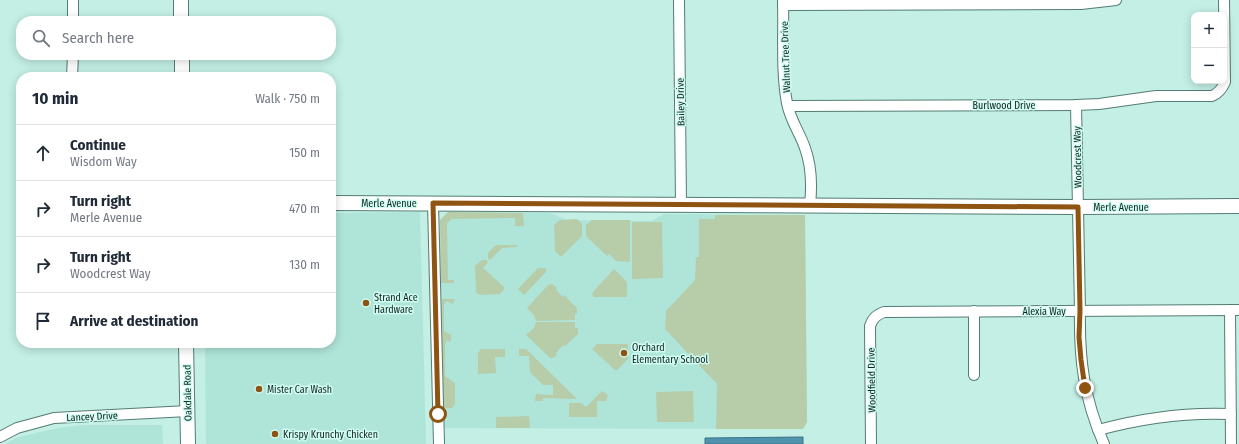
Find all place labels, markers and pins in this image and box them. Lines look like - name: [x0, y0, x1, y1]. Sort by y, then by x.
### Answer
- place label: Strand Ace Hardware: [374, 292, 418, 316]
- marker: Strand Ace Hardware: [361, 298, 371, 308]
- place label: Orchard Elementary School: [632, 342, 708, 366]
- marker: Orchard Elementary School: [619, 348, 629, 358]
- marker: Mister Car Wash: [254, 384, 264, 394]
- place label: Mister Car Wash: [267, 384, 332, 396]
- marker: Krispy Krunchy Chicken: [270, 429, 280, 439]
- place label: Krispy Krunchy Chicken: [283, 429, 378, 441]

